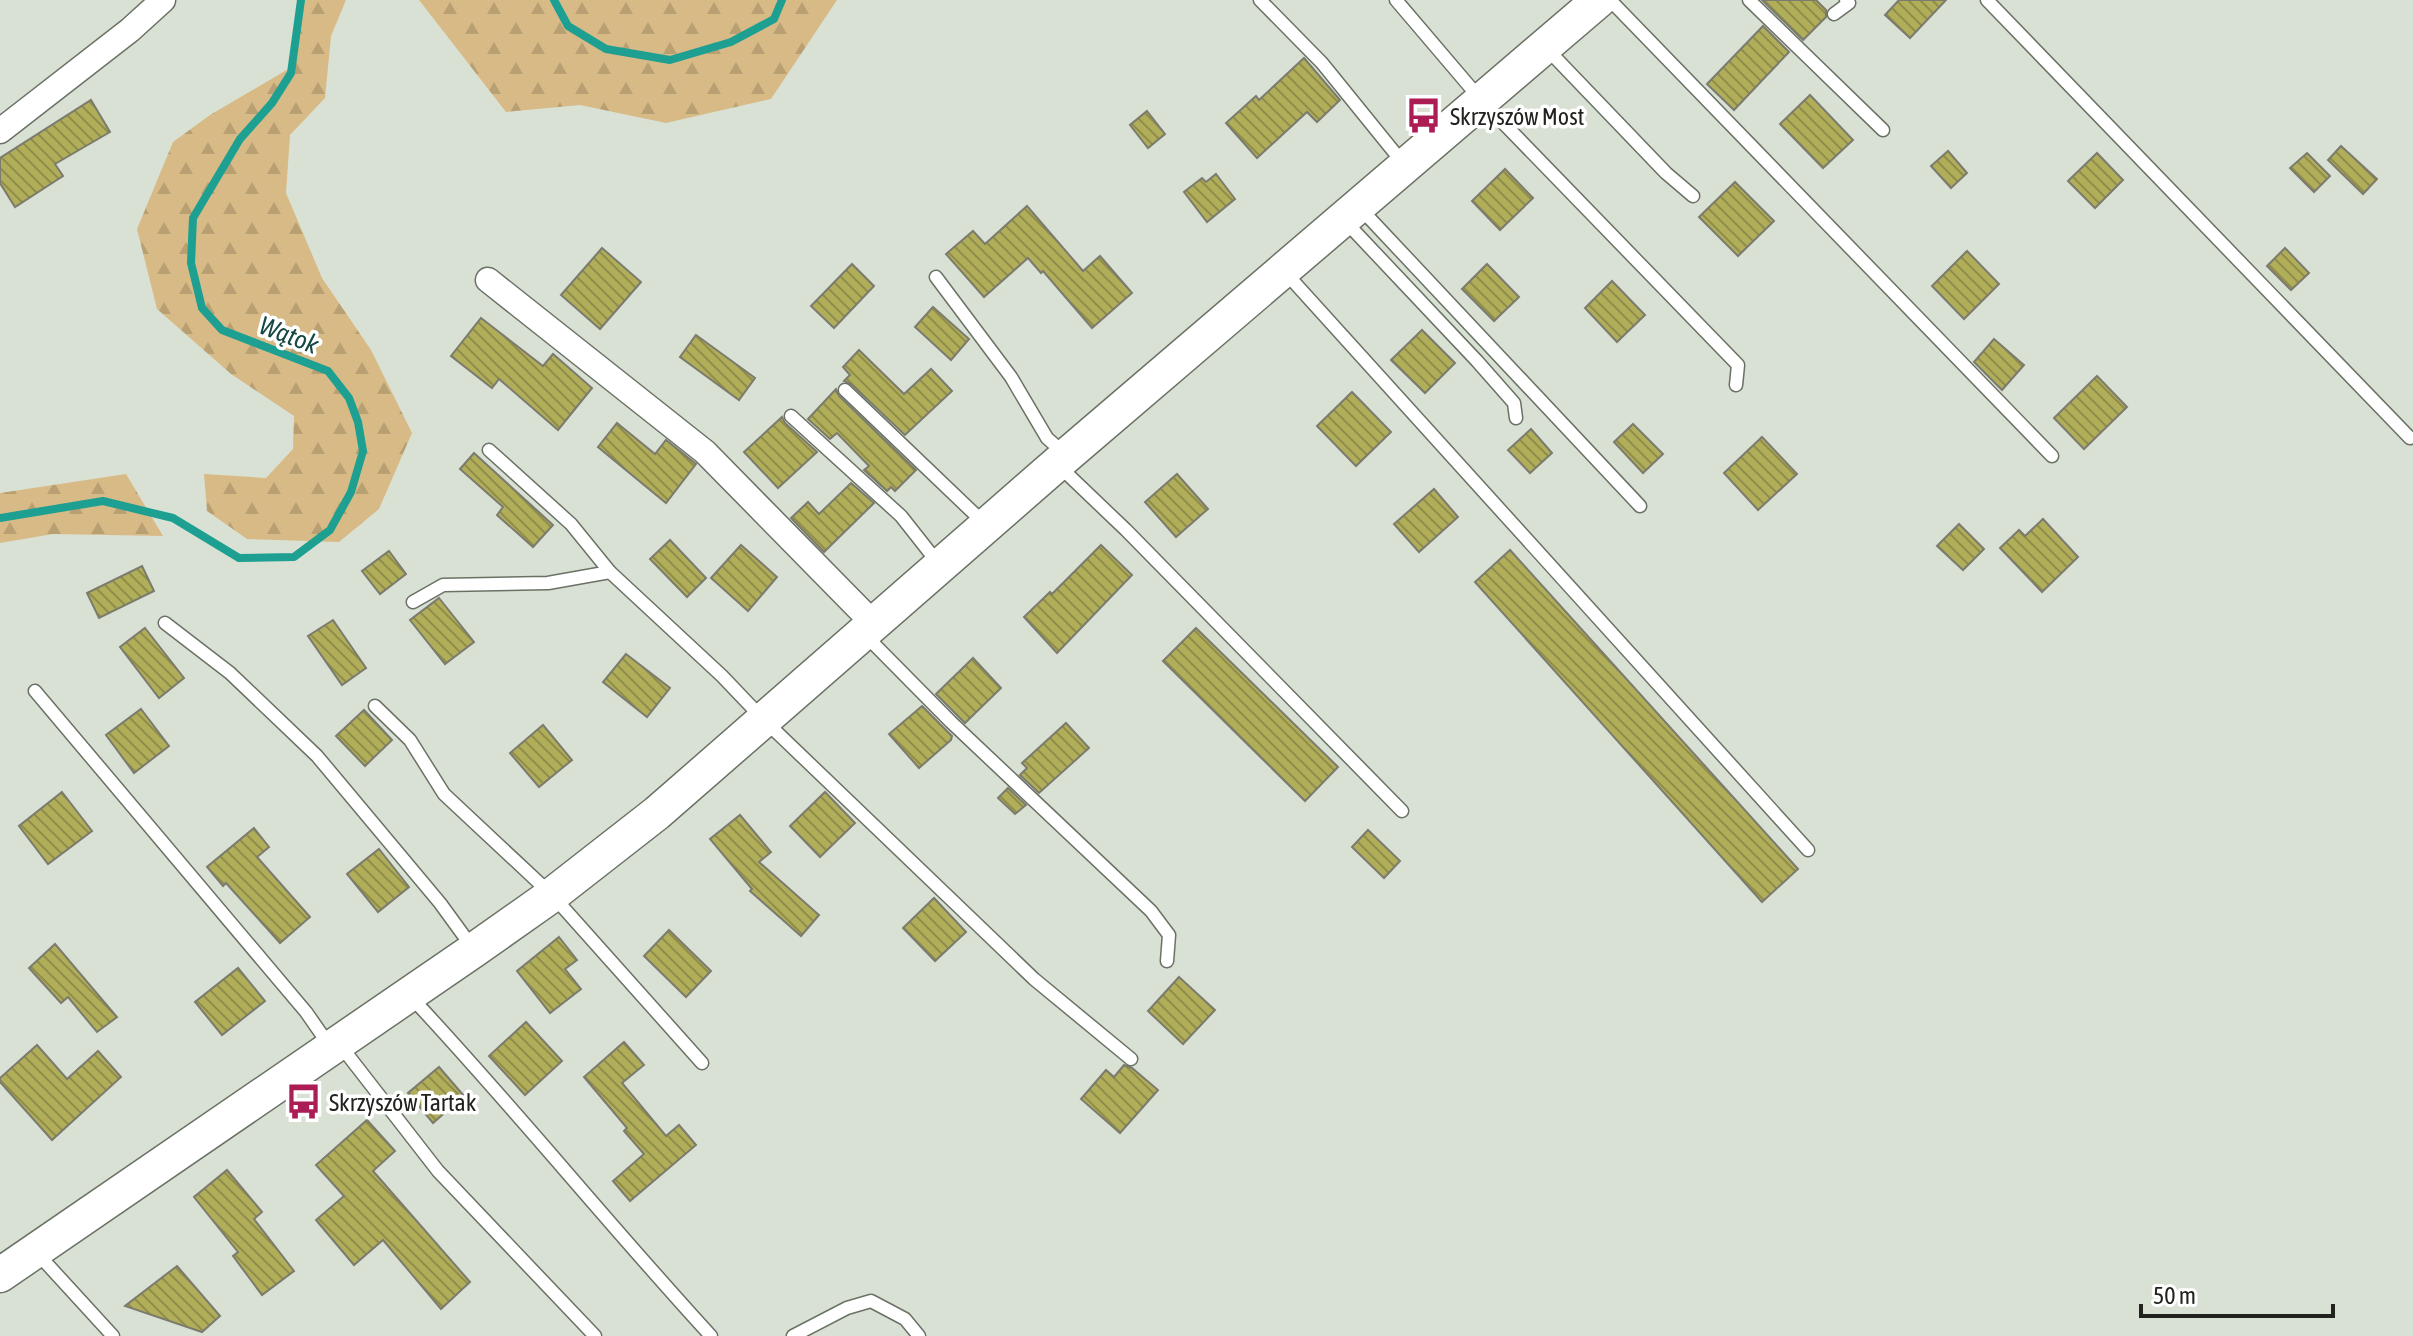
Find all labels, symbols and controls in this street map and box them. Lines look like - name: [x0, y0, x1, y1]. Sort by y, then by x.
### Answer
- bus stop icon: Skrzyszów Most: [1405, 97, 1443, 135]
- place label: Skrzyszów Most: [1450, 103, 1585, 130]
- water label: Wątok: [255, 310, 323, 360]
- bus stop icon: Skrzyszów Tartak: [284, 1083, 322, 1121]
- place label: Skrzyszów Tartak: [329, 1089, 477, 1116]
- scale bar: [2141, 1268, 2333, 1318]
- text: 50 m: [2153, 1282, 2196, 1309]

